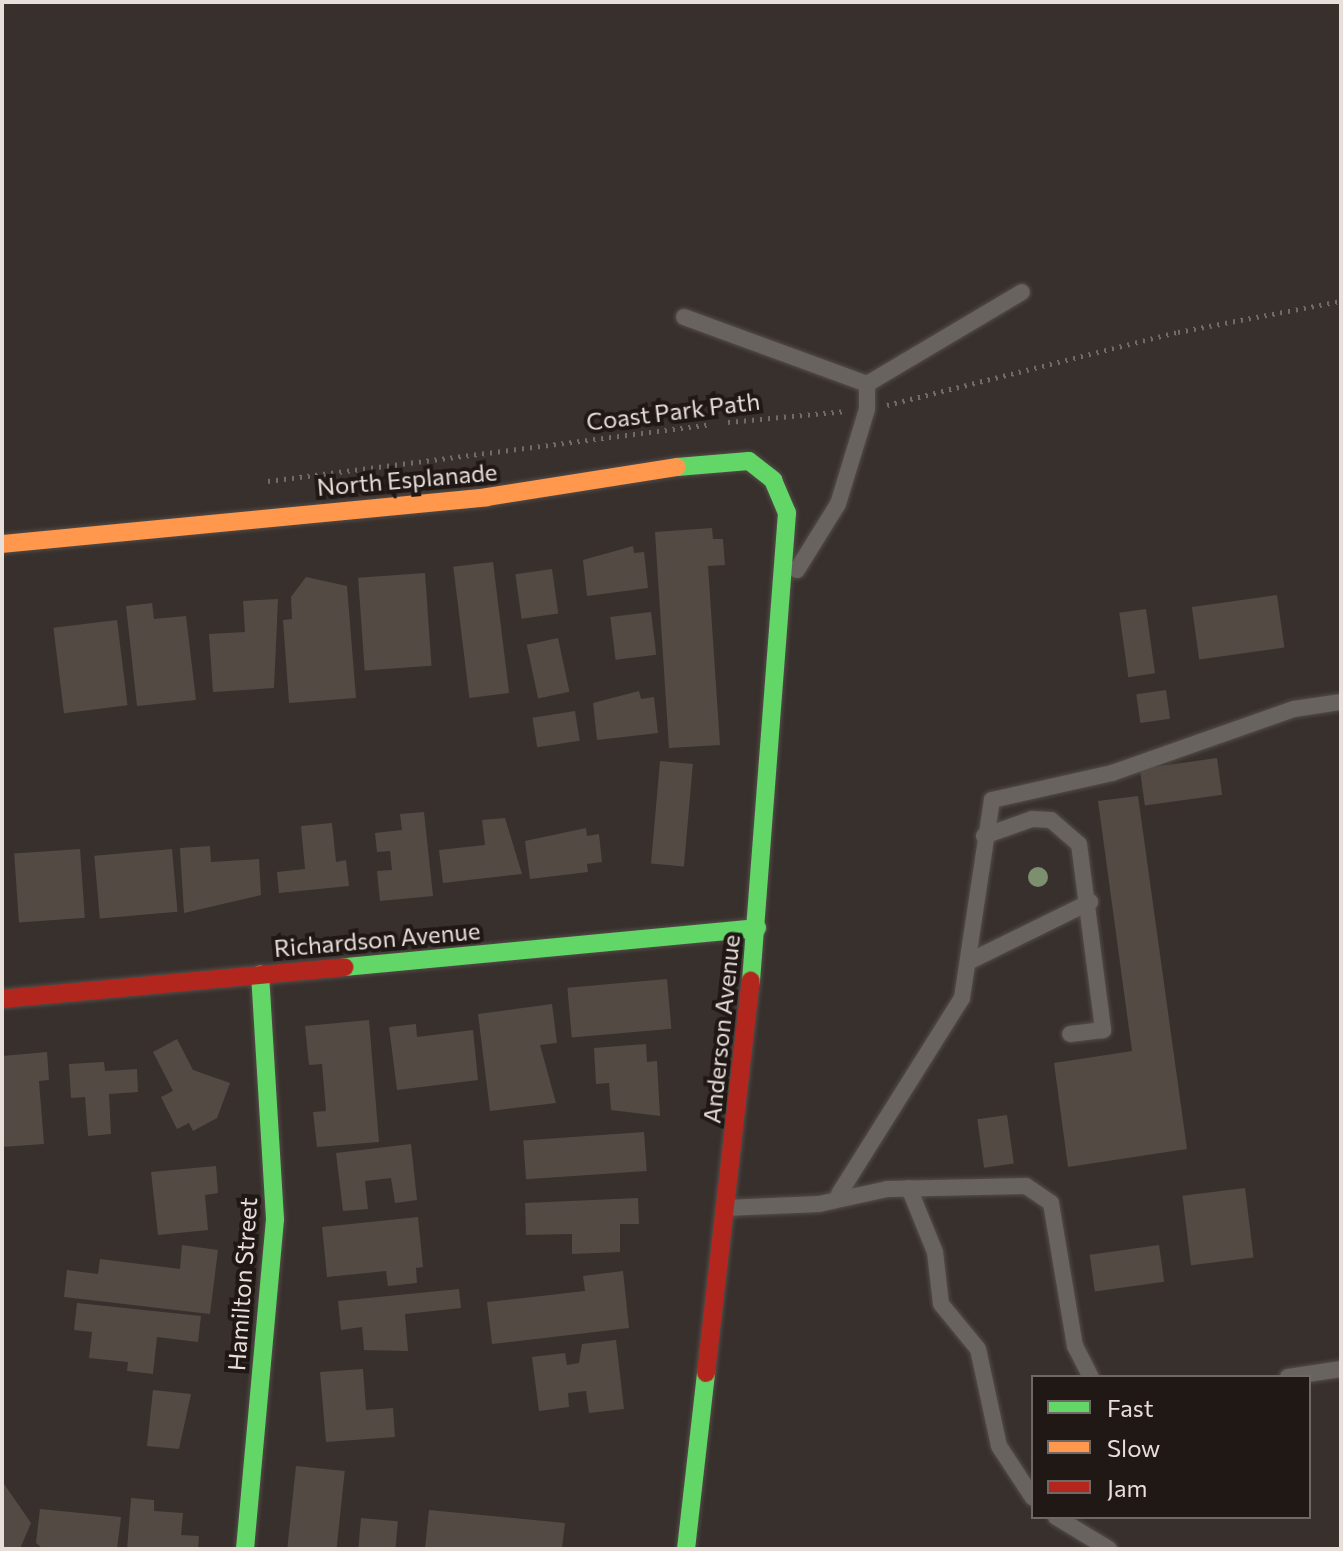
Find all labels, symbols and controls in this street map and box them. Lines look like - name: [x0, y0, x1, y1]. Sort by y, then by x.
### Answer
- street label: Coast Park Path: [585, 386, 761, 436]
- street label: North Esplanade: [316, 457, 498, 501]
- street label: Richardson Avenue: [273, 916, 481, 962]
- street label: Anderson Avenue: [697, 933, 745, 1125]
- street label: Hamilton Street: [222, 1196, 262, 1372]
- legend: [1031, 1375, 1311, 1519]
- text: Fast: [1107, 1393, 1154, 1422]
- text: Slow: [1107, 1433, 1160, 1462]
- text: Jam: [1107, 1473, 1147, 1502]

